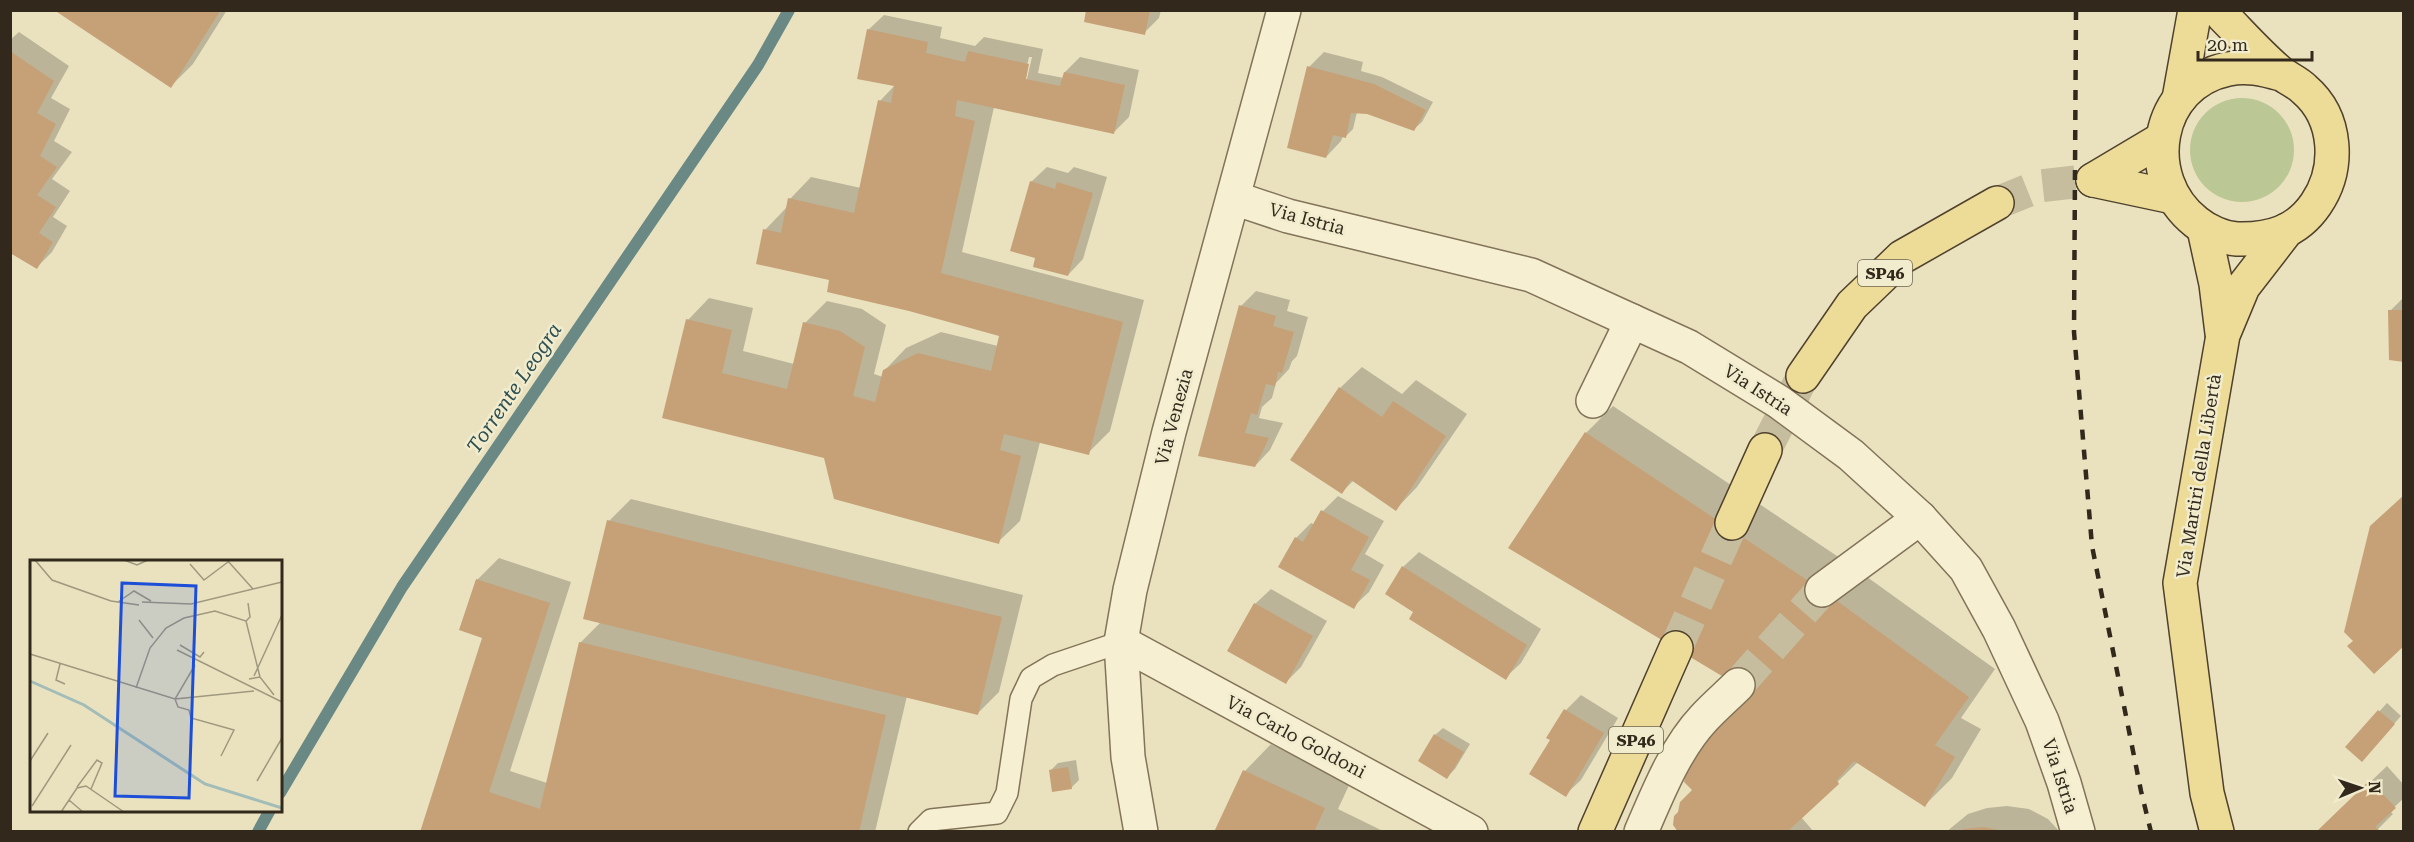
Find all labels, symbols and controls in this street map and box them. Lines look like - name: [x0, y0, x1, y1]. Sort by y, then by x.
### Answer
- scale bar: [2198, 24, 2312, 62]
- text: 20 m: [2207, 34, 2248, 55]
- street label: Via Istria: [1267, 198, 1348, 239]
- road number: SP46: [1858, 260, 1912, 286]
- water label: Torrente Leogra: [462, 318, 566, 458]
- street label: Via Istria: [1720, 360, 1797, 420]
- street label: Via Venezia: [1151, 366, 1197, 468]
- street label: Via Martiri della Libertà: [2172, 372, 2225, 579]
- inset map: [30, 560, 282, 812]
- street label: Via Carlo Goldoni: [1223, 691, 1370, 782]
- road number: SP46: [1609, 727, 1663, 753]
- street label: Via Istria: [2039, 736, 2083, 816]
- north arrow: [2330, 758, 2390, 818]
- text: N: [2365, 781, 2384, 794]

